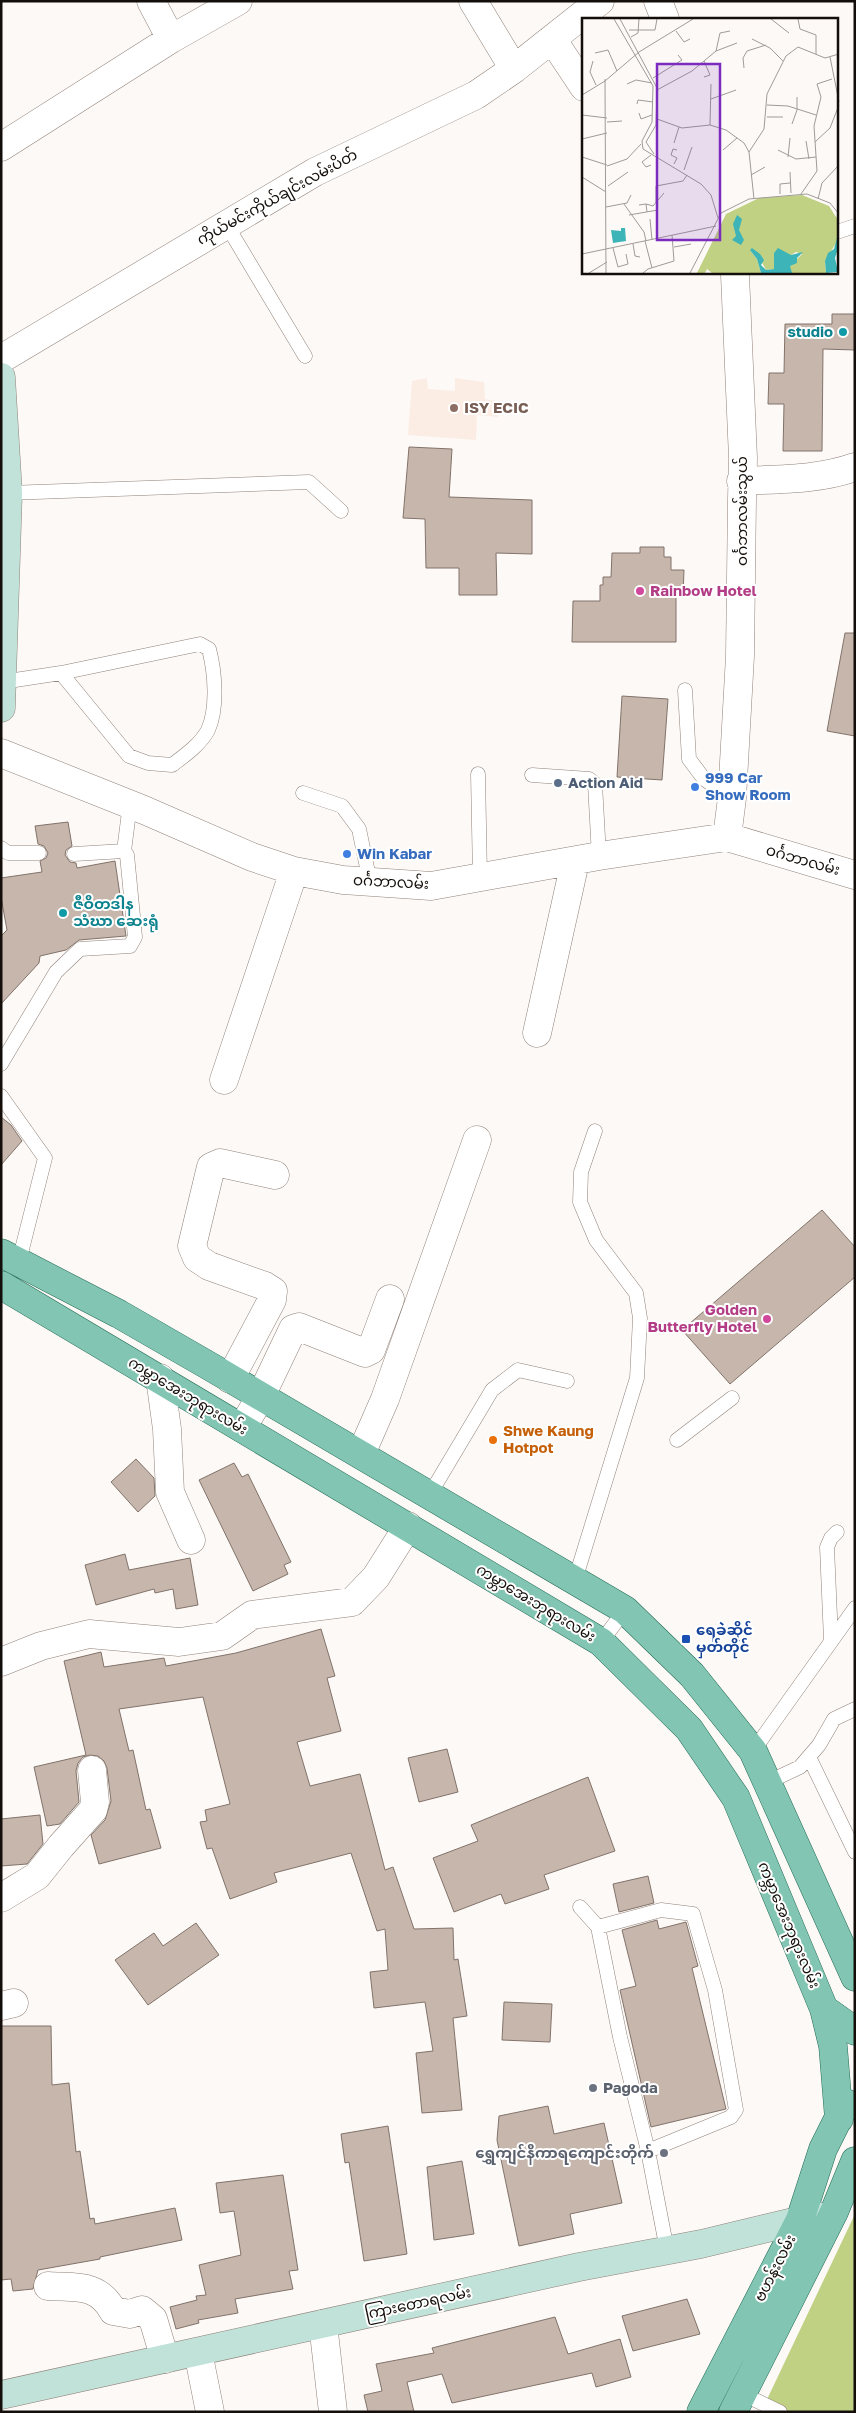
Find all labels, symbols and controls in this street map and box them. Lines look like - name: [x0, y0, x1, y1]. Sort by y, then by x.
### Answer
- inset map: [582, 18, 838, 274]
- street label: ကိုယ်မင်းကိုယ်ချင်းလမ်းပိတ်: [193, 144, 362, 251]
- place label: studio: [787, 322, 833, 340]
- marker: studio: [837, 326, 849, 338]
- place label: ISY ECIC: [464, 398, 529, 416]
- marker: ISY ECIC: [448, 402, 460, 414]
- street label: ဝင်္ဂဘာလမ်းသွယ်: [732, 456, 753, 566]
- place label: Rainbow Hotel: [650, 581, 757, 599]
- marker: Rainbow Hotel: [634, 585, 646, 597]
- place label: 999 Car Show Room: [705, 768, 791, 803]
- place label: Action Aid: [568, 773, 643, 791]
- marker: Action Aid: [552, 777, 564, 789]
- marker: 999 Car Show Room: [689, 781, 701, 793]
- street label: ဝင်္ဂဘာလမ်း: [764, 840, 842, 878]
- place label: Win Kabar: [357, 844, 432, 862]
- marker: Win Kabar: [341, 848, 353, 860]
- street label: ဝင်္ဂဘာလမ်း: [353, 870, 429, 892]
- place label: ဇီဝိတဒါန သံဃာ ဆေးရုံ: [73, 894, 159, 933]
- marker: ဇီဝိတဒါန သံဃာ ဆေးရုံ: [57, 907, 69, 919]
- place label: Golden Butterfly Hotel: [647, 1300, 757, 1335]
- marker: Golden Butterfly Hotel: [761, 1313, 773, 1325]
- street label: ကမ္ဘာအေးဘုရားလမ်း: [124, 1352, 251, 1441]
- place label: Shwe Kaung Hotpot: [503, 1421, 594, 1456]
- marker: Shwe Kaung Hotpot: [487, 1434, 499, 1446]
- street label: ကမ္ဘာအေးဘုရားလမ်း: [472, 1559, 599, 1648]
- place label: ရေခဲဆိုင် မှတ်တိုင်: [696, 1620, 753, 1659]
- marker: ရေခဲဆိုင် မှတ်တိုင်: [680, 1633, 692, 1645]
- street label: ကမ္ဘာအေးဘုရားလမ်း: [751, 1859, 825, 1992]
- place label: Pagoda: [603, 2078, 658, 2096]
- marker: Pagoda: [587, 2082, 599, 2094]
- place label: ရွှေကျင်နိကာရကျောင်းတိုက်: [475, 2143, 654, 2165]
- marker: ရွှေကျင်နိကာရကျောင်းတိုက်: [658, 2147, 670, 2159]
- street label: ဗဟန်းလမ်း: [750, 2231, 802, 2306]
- street label: ကြားတောရလမ်း: [363, 2282, 473, 2326]

